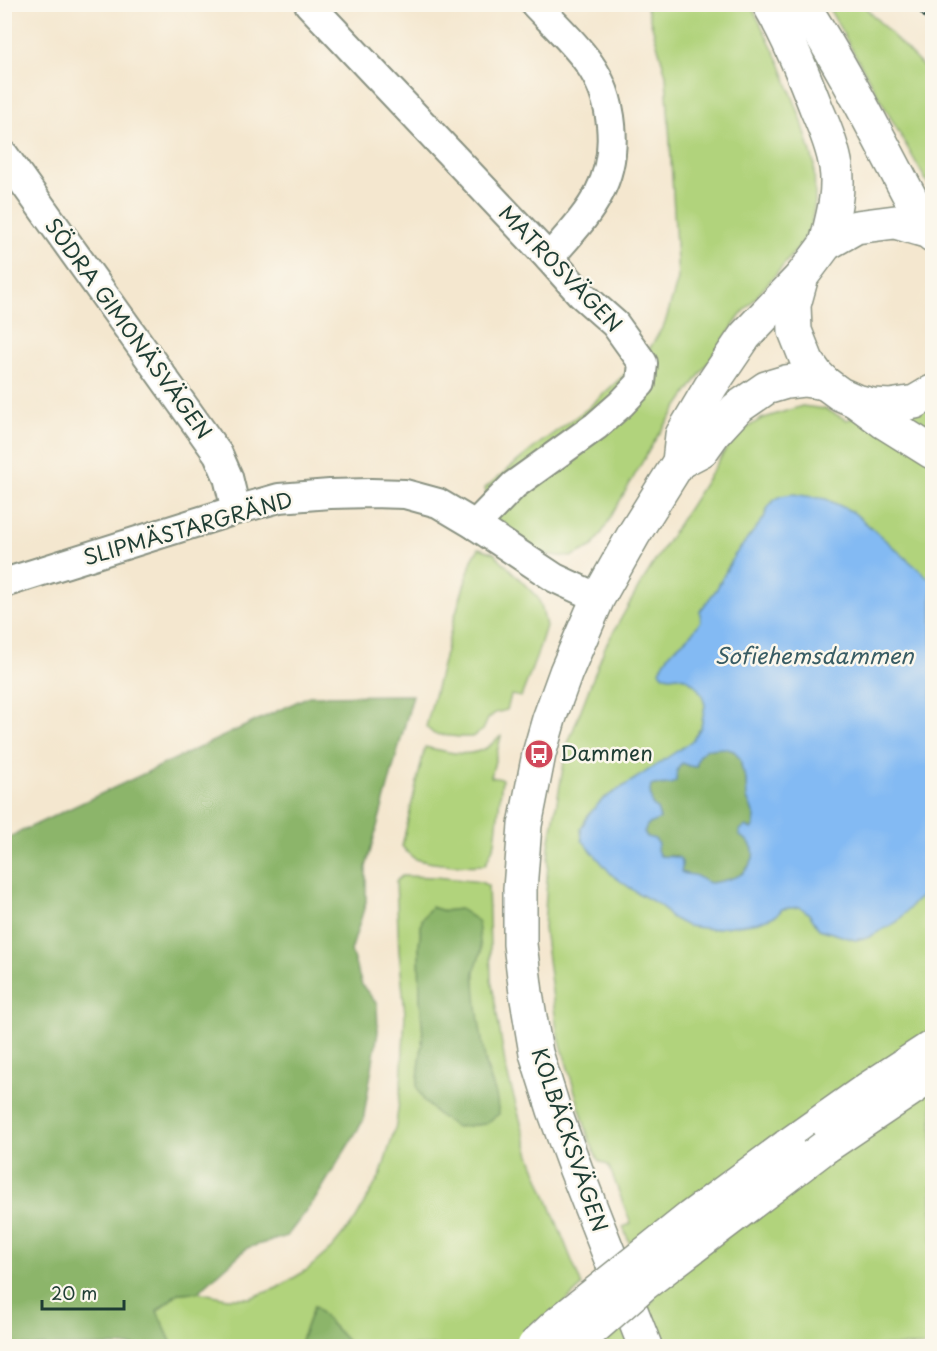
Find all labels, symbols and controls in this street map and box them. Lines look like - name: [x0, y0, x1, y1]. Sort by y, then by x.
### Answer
- street label: MATROSVÄGEN: [492, 197, 631, 338]
- street label: SÖDRA GIMONÄSVÄGEN: [38, 211, 221, 445]
- street label: SLIPMÄSTARGRÄND: [79, 482, 296, 572]
- water label: Sofiehemsdammen: [714, 638, 915, 671]
- place label: Dammen: [560, 736, 653, 768]
- bus stop icon: Dammen: [523, 738, 555, 770]
- street label: KOLBÄCKSVÄGEN: [524, 1043, 617, 1236]
- scale bar: [42, 1273, 124, 1311]
- text: 20 m: [51, 1279, 97, 1306]

